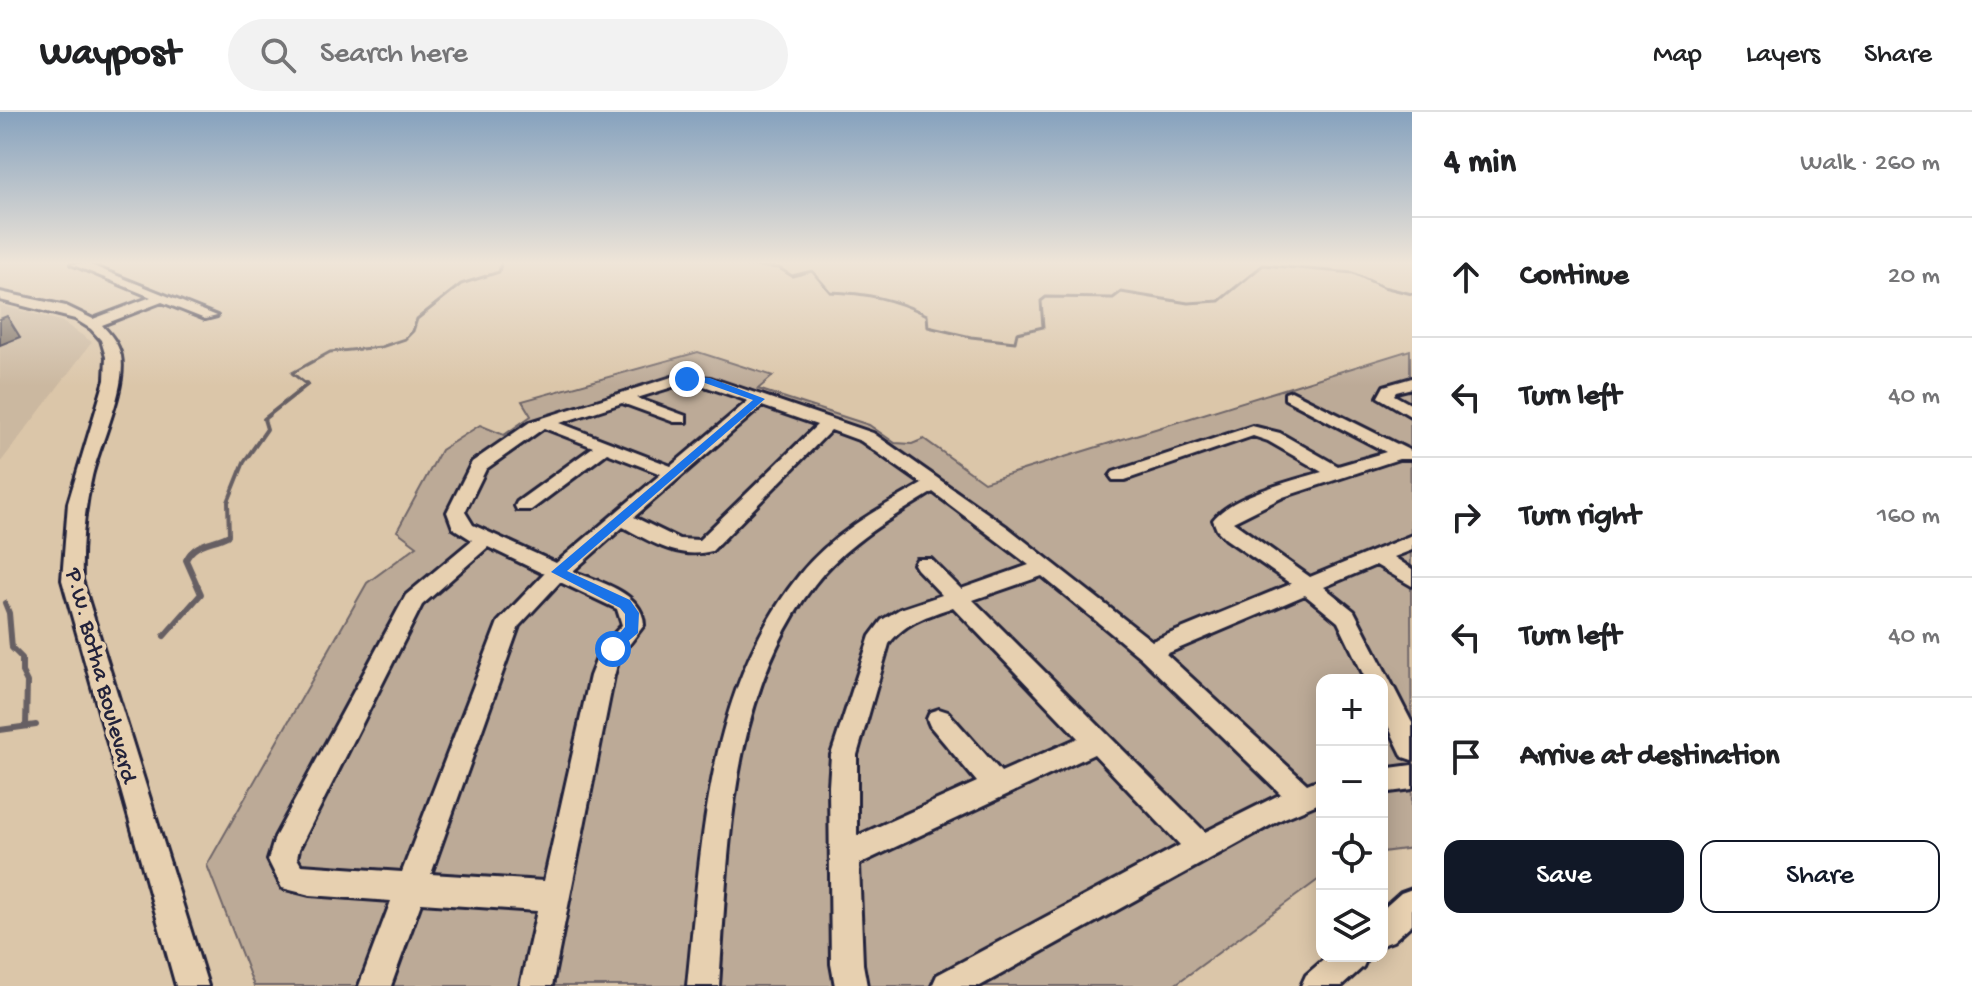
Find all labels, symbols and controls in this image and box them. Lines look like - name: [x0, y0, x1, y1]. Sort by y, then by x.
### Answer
- search box: [228, 19, 788, 91]
- text: Waypost: [40, 33, 180, 77]
- icon: search: [256, 33, 300, 77]
- text: Search here: [320, 38, 468, 73]
- text: Map: [1653, 39, 1702, 72]
- text: Layers: [1746, 39, 1820, 72]
- text: Share: [1864, 39, 1932, 72]
- text: 4 min: [1444, 144, 1516, 184]
- text: Walk · 260 m: [1800, 149, 1940, 180]
- icon: ahead: [1444, 255, 1488, 299]
- text: Continue: [1520, 260, 1629, 295]
- text: 20 m: [1888, 262, 1940, 293]
- route end: [669, 361, 705, 397]
- icon: left: [1444, 375, 1488, 419]
- text: Turn left: [1520, 380, 1621, 415]
- text: 40 m: [1888, 382, 1940, 413]
- icon: right: [1444, 495, 1488, 539]
- text: Turn right: [1520, 500, 1640, 535]
- text: 160 m: [1877, 502, 1940, 533]
- street label: P.W. Botha Boulevard: [57, 564, 143, 788]
- icon: left: [1444, 615, 1488, 659]
- text: Turn left: [1520, 620, 1621, 655]
- text: 40 m: [1888, 622, 1940, 653]
- route start: [595, 631, 631, 667]
- map controls: [1316, 674, 1388, 962]
- button: +: [1316, 674, 1388, 746]
- icon: arrive: [1444, 735, 1488, 779]
- text: Arrive at destination: [1520, 740, 1780, 775]
- button: −: [1316, 746, 1388, 818]
- button: locate: [1316, 818, 1388, 890]
- button: Save: [1444, 840, 1684, 913]
- button: Share: [1700, 840, 1940, 913]
- button: layers: [1316, 890, 1388, 962]

